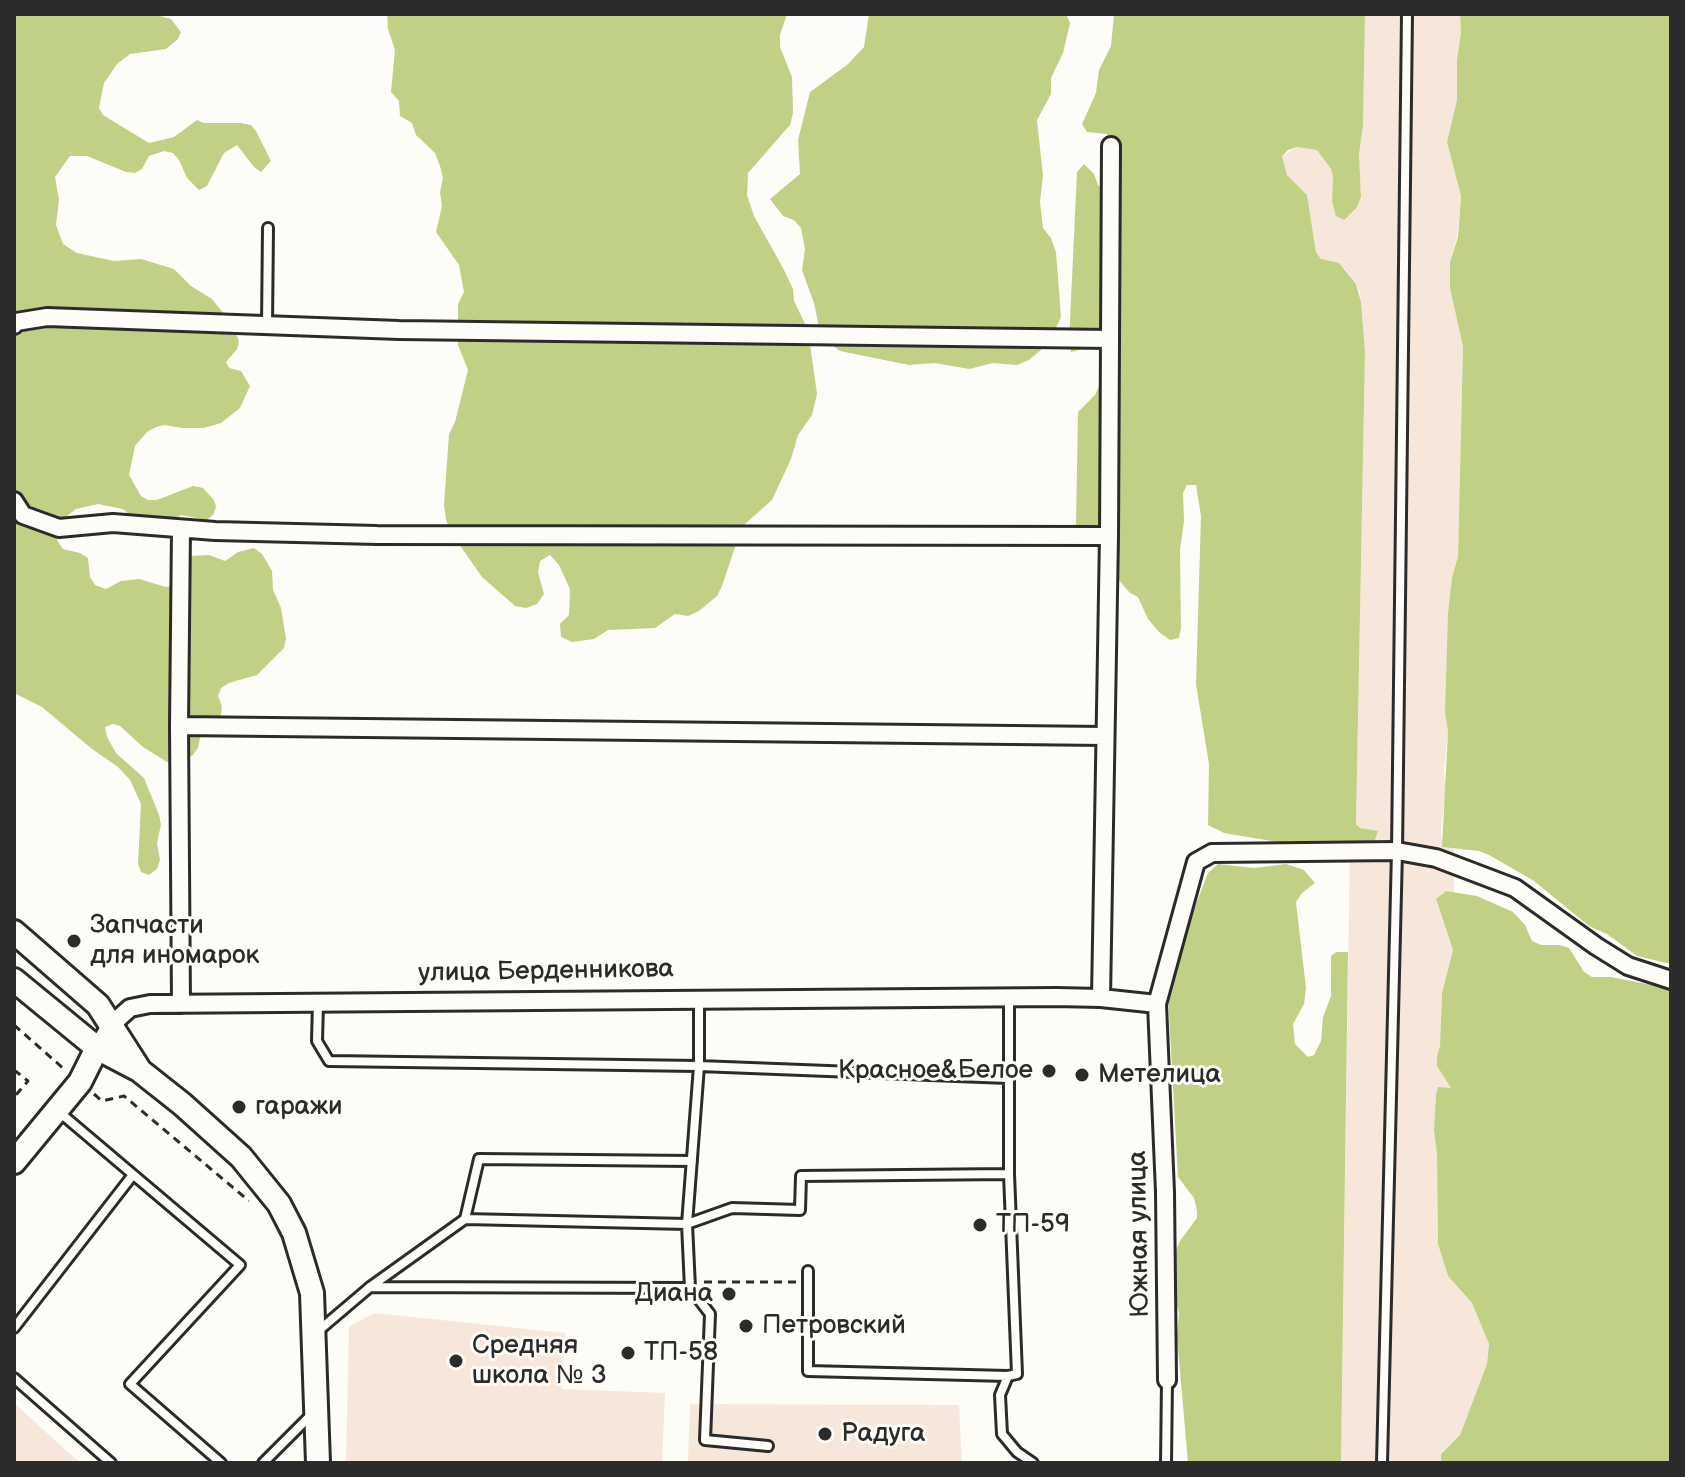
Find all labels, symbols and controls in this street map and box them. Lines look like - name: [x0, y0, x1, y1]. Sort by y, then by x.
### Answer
- place label: Запчасти для иномарок: [90, 910, 259, 972]
- marker: Запчасти для иномарок: [65, 932, 83, 950]
- street label: улица Берденникова: [418, 954, 674, 990]
- place label: Красное&Белое: [838, 1055, 1033, 1087]
- place label: Метелица: [1098, 1059, 1221, 1091]
- marker: Красное&Белое: [1040, 1062, 1058, 1080]
- marker: Метелица: [1073, 1066, 1091, 1084]
- place label: гаражи: [255, 1091, 343, 1123]
- marker: гаражи: [230, 1098, 248, 1116]
- street label: Южная улица: [1123, 1150, 1157, 1318]
- place label: ТП-59: [996, 1209, 1070, 1241]
- marker: ТП-59: [971, 1216, 989, 1234]
- place label: Диана: [635, 1278, 713, 1310]
- marker: Диана: [720, 1285, 738, 1303]
- place label: Петровский: [762, 1310, 906, 1342]
- marker: Петровский: [737, 1317, 755, 1335]
- place label: Средняя школа № 3: [472, 1330, 607, 1392]
- place label: ТП-58: [644, 1337, 718, 1369]
- marker: ТП-58: [619, 1344, 637, 1362]
- marker: Средняя школа № 3: [447, 1352, 465, 1370]
- place label: Радуга: [841, 1418, 925, 1450]
- marker: Радуга: [816, 1425, 834, 1443]

